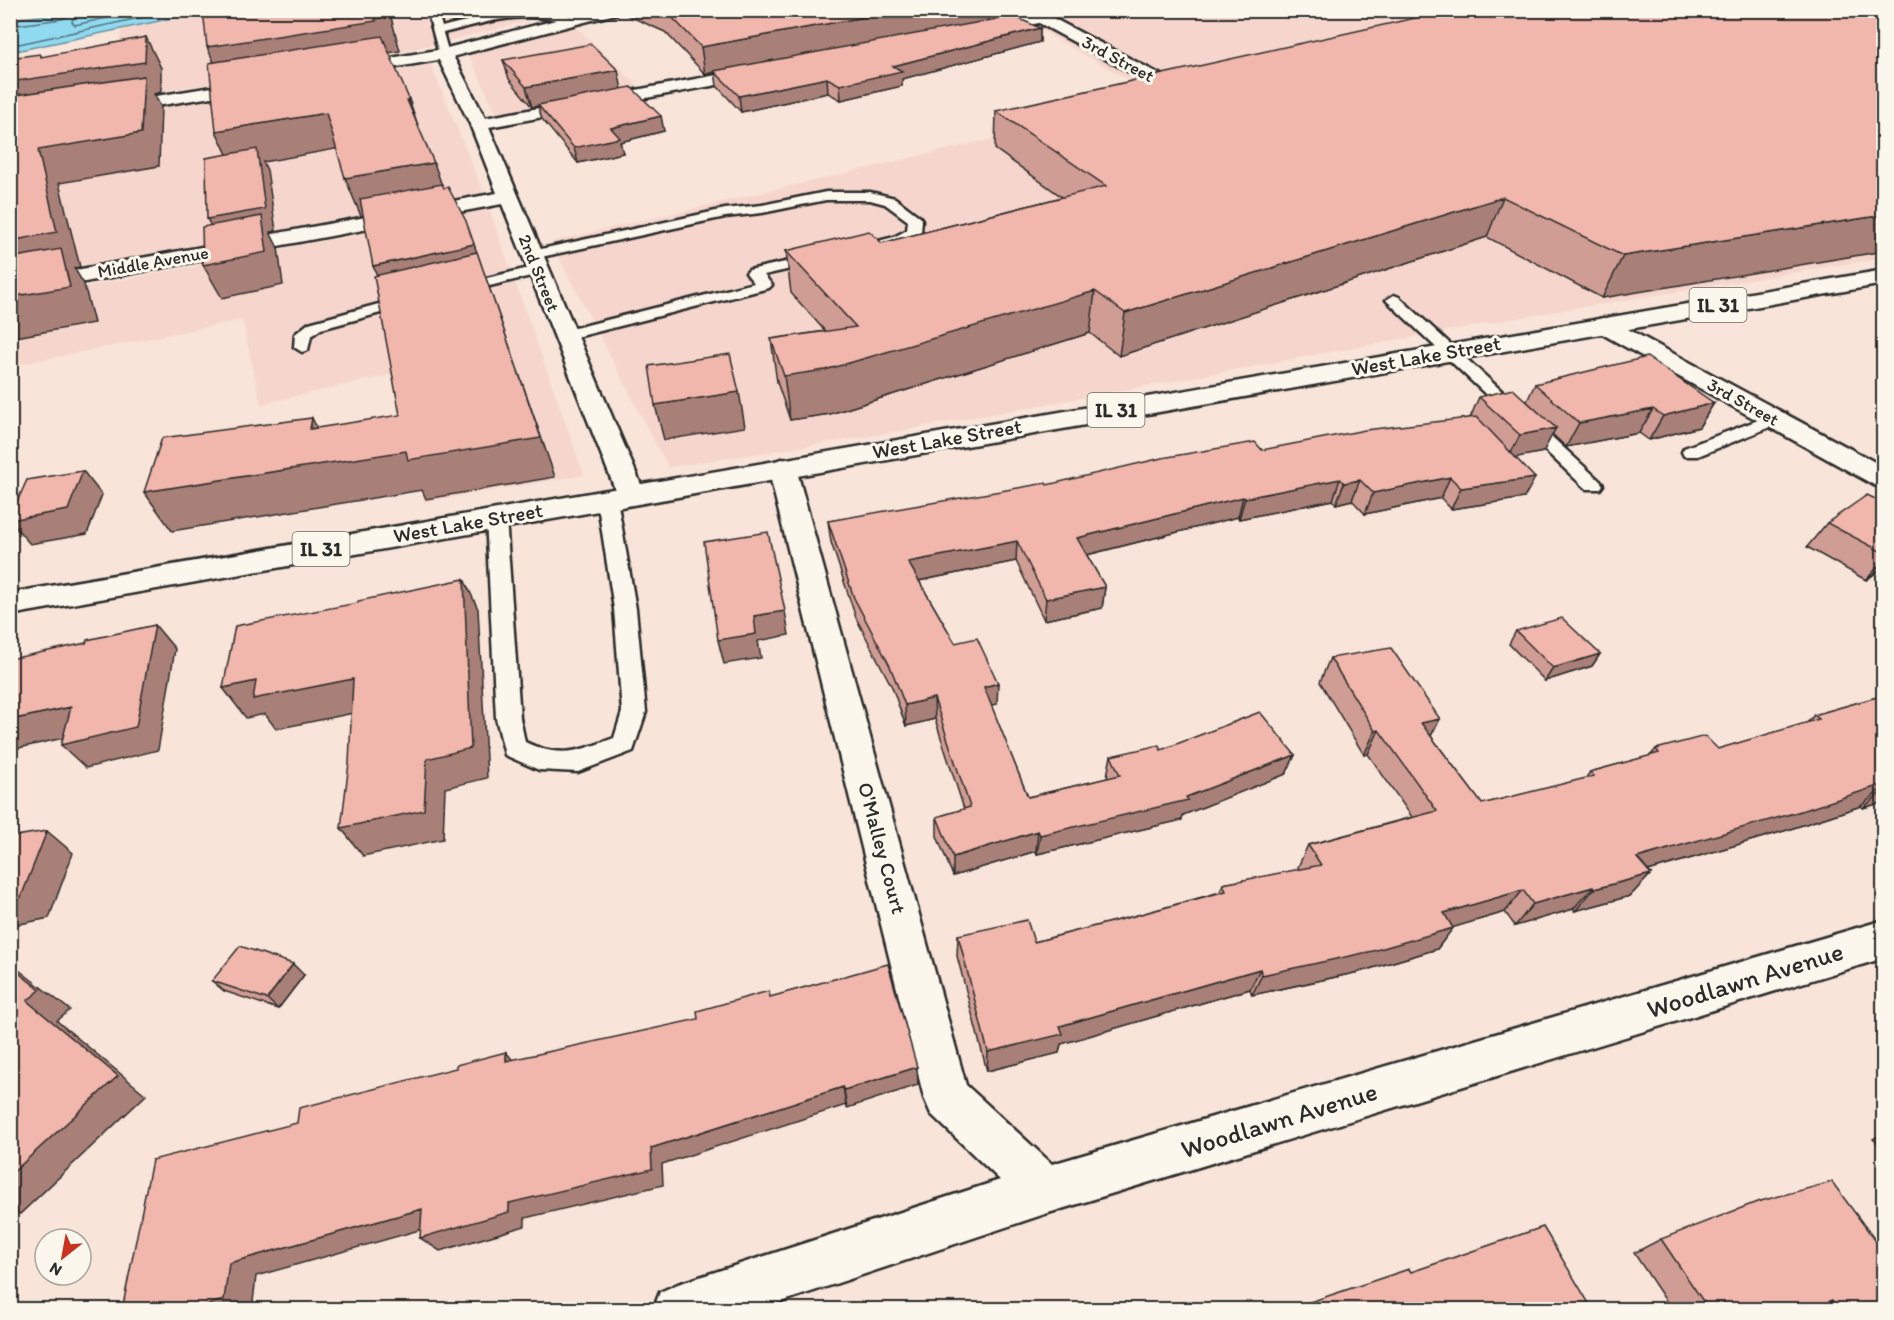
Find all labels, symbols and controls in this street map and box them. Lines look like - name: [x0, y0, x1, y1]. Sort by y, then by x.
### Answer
- street label: 3rd Street: [1078, 31, 1158, 87]
- street label: 2nd Street: [514, 231, 565, 315]
- street label: Middle Avenue: [96, 241, 210, 283]
- road number: IL 31: [1690, 288, 1746, 322]
- street label: West Lake Street: [1349, 330, 1503, 381]
- street label: 3rd Street: [1703, 373, 1783, 431]
- road number: IL 31: [1088, 393, 1144, 427]
- street label: West Lake Street: [870, 413, 1024, 464]
- street label: West Lake Street: [391, 497, 545, 548]
- road number: IL 31: [292, 532, 350, 566]
- street label: O'Malley Court: [853, 779, 912, 916]
- street label: Woodlawn Avenue: [1643, 935, 1847, 1025]
- street label: Woodlawn Avenue: [1177, 1075, 1381, 1165]
- north arrow: [33, 1227, 93, 1287]
- text: N: [46, 1259, 65, 1280]

